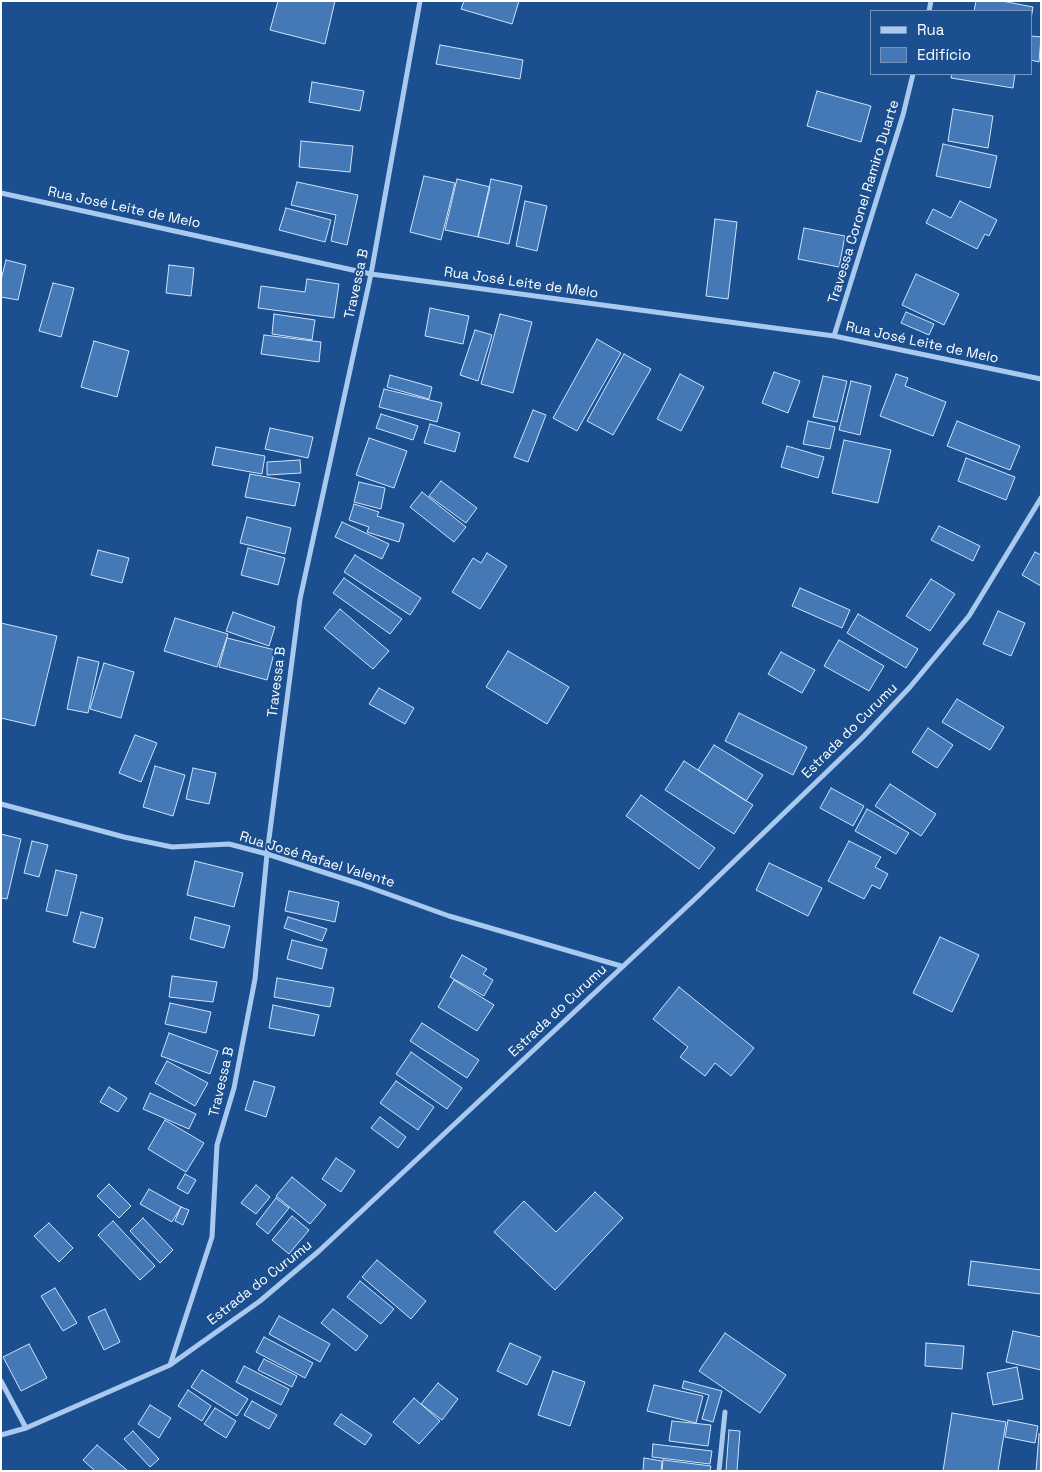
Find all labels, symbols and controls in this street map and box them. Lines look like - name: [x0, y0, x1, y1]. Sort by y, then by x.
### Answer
- legend: [870, 10, 1032, 75]
- text: Rua: [917, 20, 944, 39]
- text: Edifício: [917, 45, 971, 64]
- street label: Travessa Coronel Ramiro Duarte: [825, 98, 903, 306]
- street label: Rua José Leite de Melo: [46, 184, 202, 232]
- street label: Travessa B: [341, 248, 373, 320]
- street label: Rua José Leite de Melo: [443, 264, 599, 302]
- street label: Rua José Leite de Melo: [844, 319, 1000, 367]
- street label: Travessa B: [264, 646, 290, 718]
- street label: Estrada do Curumu: [799, 680, 901, 782]
- street label: Rua José Rafael Valente: [237, 828, 397, 892]
- street label: Estrada do Curumu: [505, 961, 611, 1061]
- street label: Travessa B: [206, 1046, 238, 1118]
- street label: Estrada do Curumu: [204, 1237, 316, 1329]

